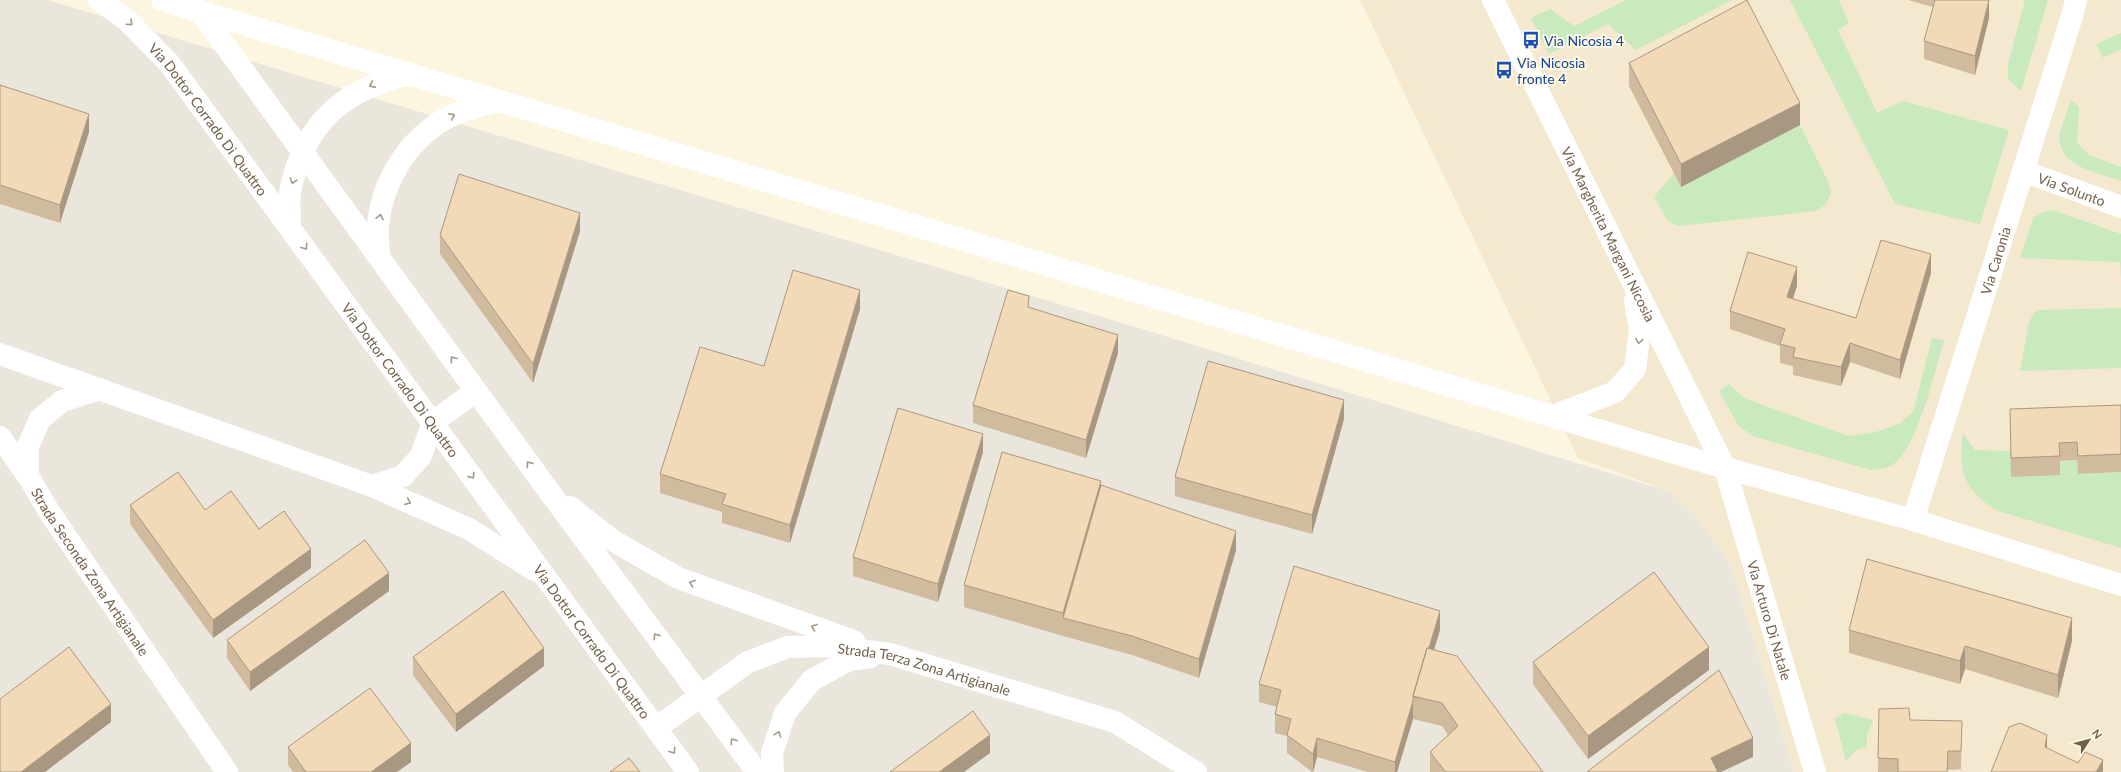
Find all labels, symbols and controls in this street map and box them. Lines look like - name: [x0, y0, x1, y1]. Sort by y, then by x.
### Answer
- one-way arrow: [125, 19, 133, 26]
- bus stop icon: Via Nicosia 4: [1521, 30, 1541, 50]
- place label: Via Nicosia 4: [1544, 32, 1624, 49]
- street label: Via Dottor Corrado Di Quattro: [145, 39, 272, 199]
- place label: Via Nicosia fronte 4: [1517, 54, 1585, 87]
- bus stop icon: Via Nicosia fronte 4: [1494, 60, 1514, 80]
- one-way arrow: [369, 80, 377, 88]
- one-way arrow: [448, 113, 456, 121]
- street label: Via Margherita Margani Nicosia: [1558, 143, 1659, 324]
- street label: Via Solunto: [2036, 169, 2108, 209]
- one-way arrow: [289, 177, 298, 184]
- one-way arrow: [375, 214, 383, 221]
- street label: Via Caronia: [1976, 224, 2014, 297]
- one-way arrow: [300, 243, 307, 250]
- street label: Via Dottor Corrado Di Quattro: [339, 299, 463, 460]
- one-way arrow: [1635, 337, 1644, 344]
- one-way arrow: [451, 356, 458, 363]
- one-way arrow: [526, 461, 534, 468]
- one-way arrow: [467, 472, 475, 479]
- street label: Strada Seconda Zona Artigianale: [28, 484, 153, 659]
- one-way arrow: [404, 497, 411, 505]
- street label: Via Arturo Di Natale: [1744, 558, 1796, 682]
- street label: Via Dottor Corrado Di Quattro: [530, 561, 654, 722]
- one-way arrow: [688, 580, 695, 588]
- one-way arrow: [811, 623, 818, 632]
- one-way arrow: [653, 633, 661, 640]
- street label: Strada Terza Zona Artigianale: [837, 639, 1013, 699]
- north arrow: [2069, 720, 2109, 760]
- text: N: [2090, 727, 2105, 741]
- one-way arrow: [774, 731, 782, 738]
- one-way arrow: [731, 738, 738, 745]
- one-way arrow: [668, 746, 675, 753]

